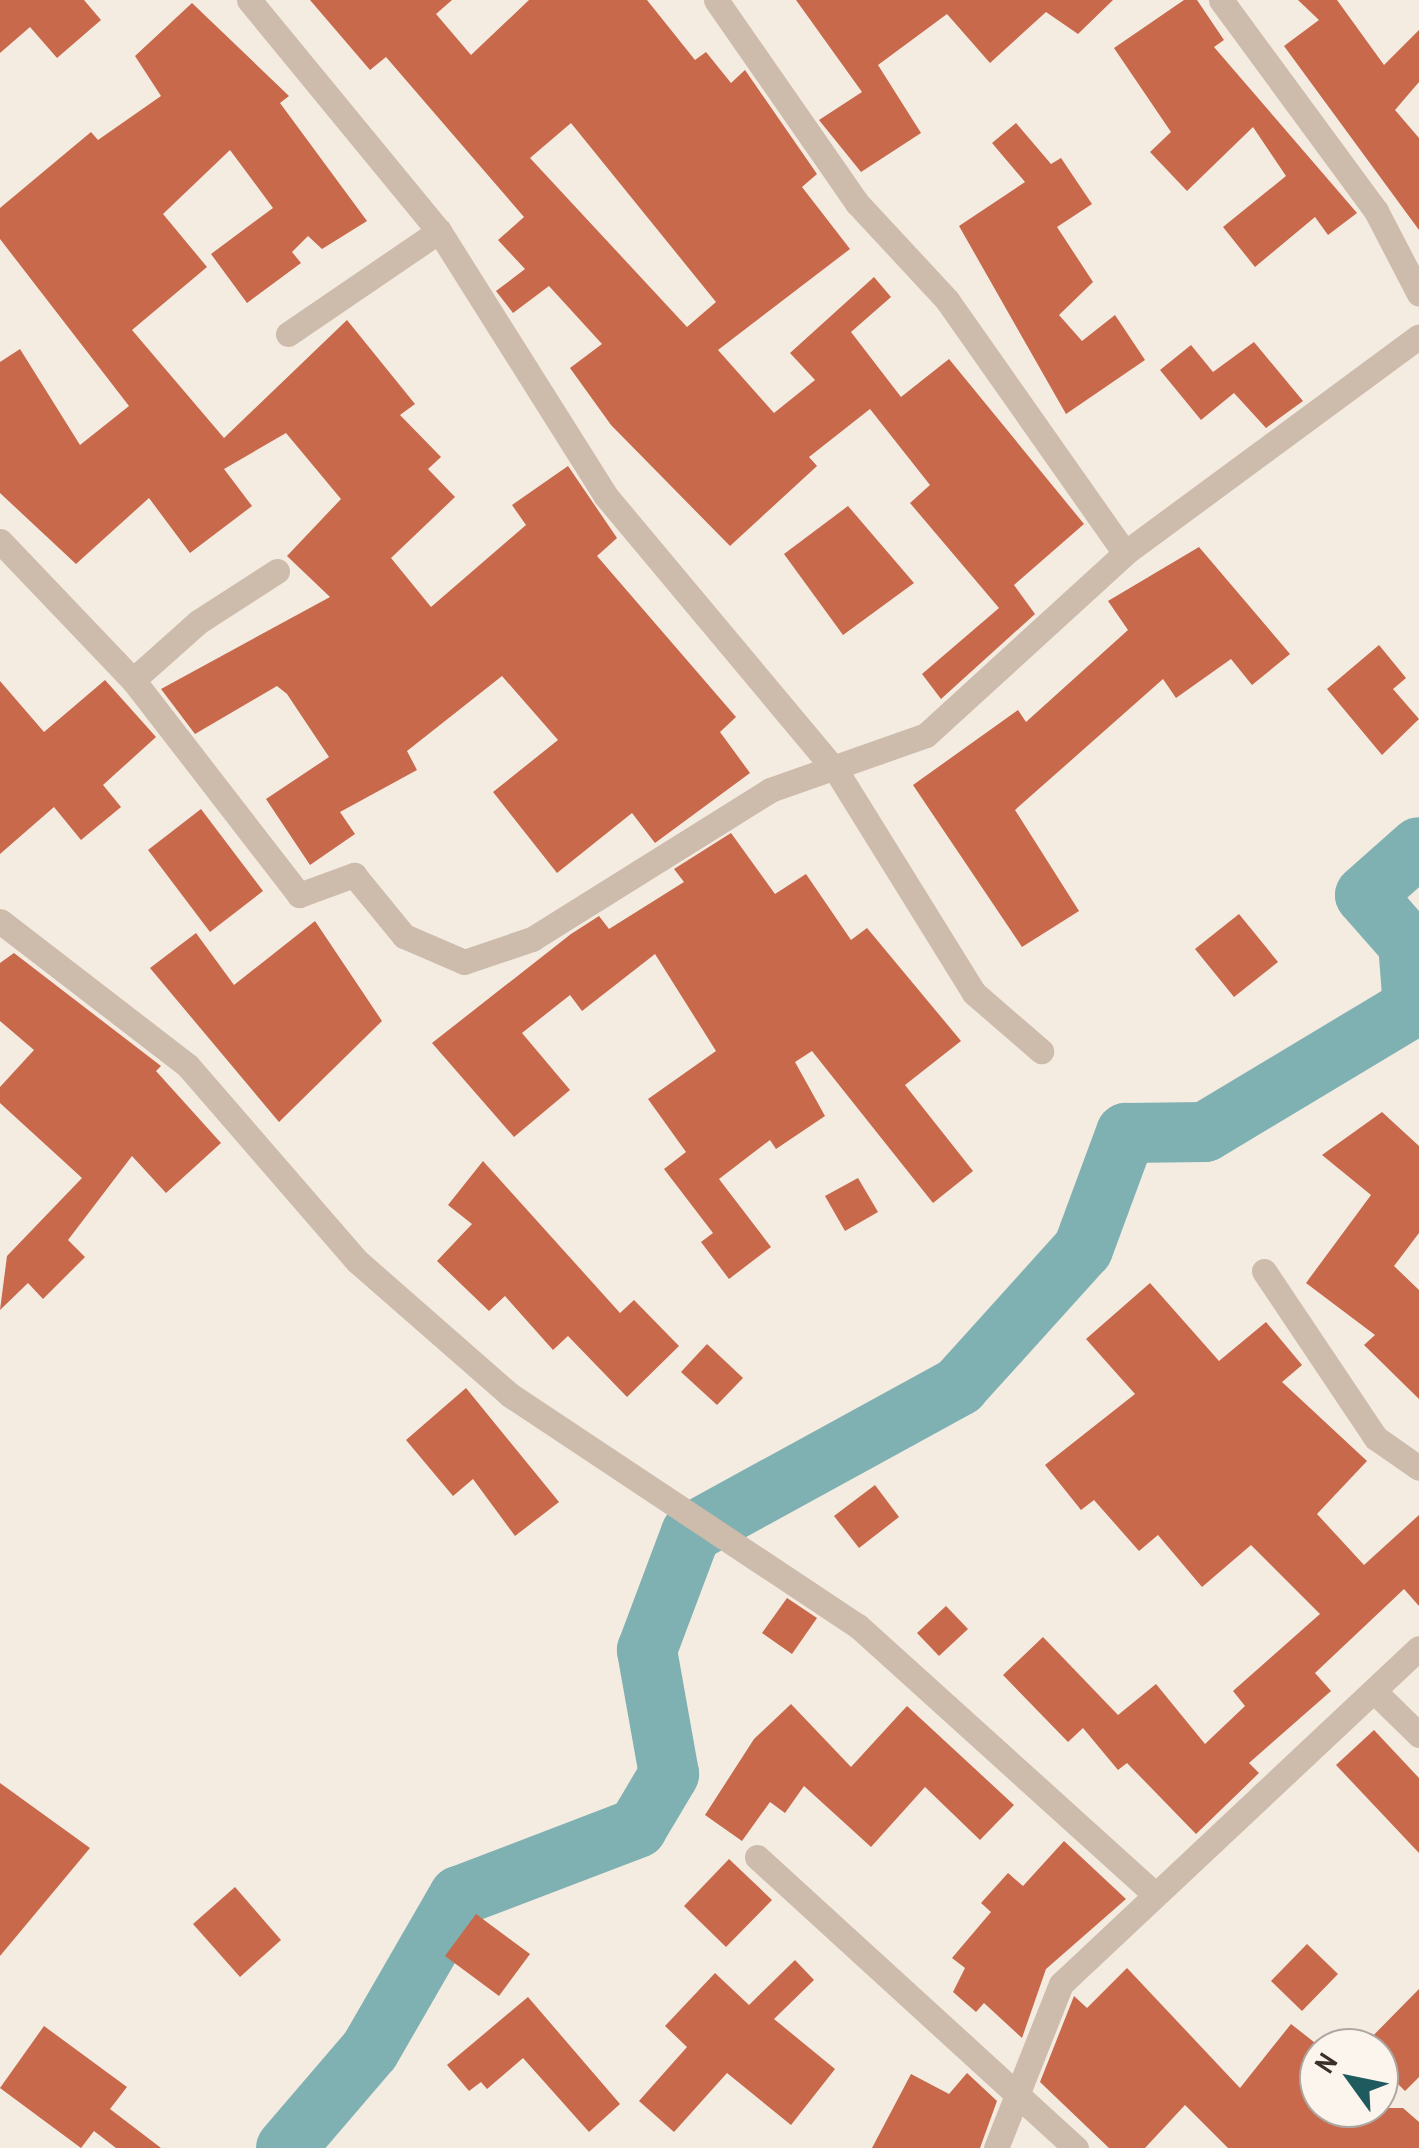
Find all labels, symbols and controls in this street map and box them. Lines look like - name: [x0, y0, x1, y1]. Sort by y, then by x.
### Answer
- north arrow: [1299, 2028, 1399, 2128]
- text: N: [1305, 2045, 1346, 2080]

